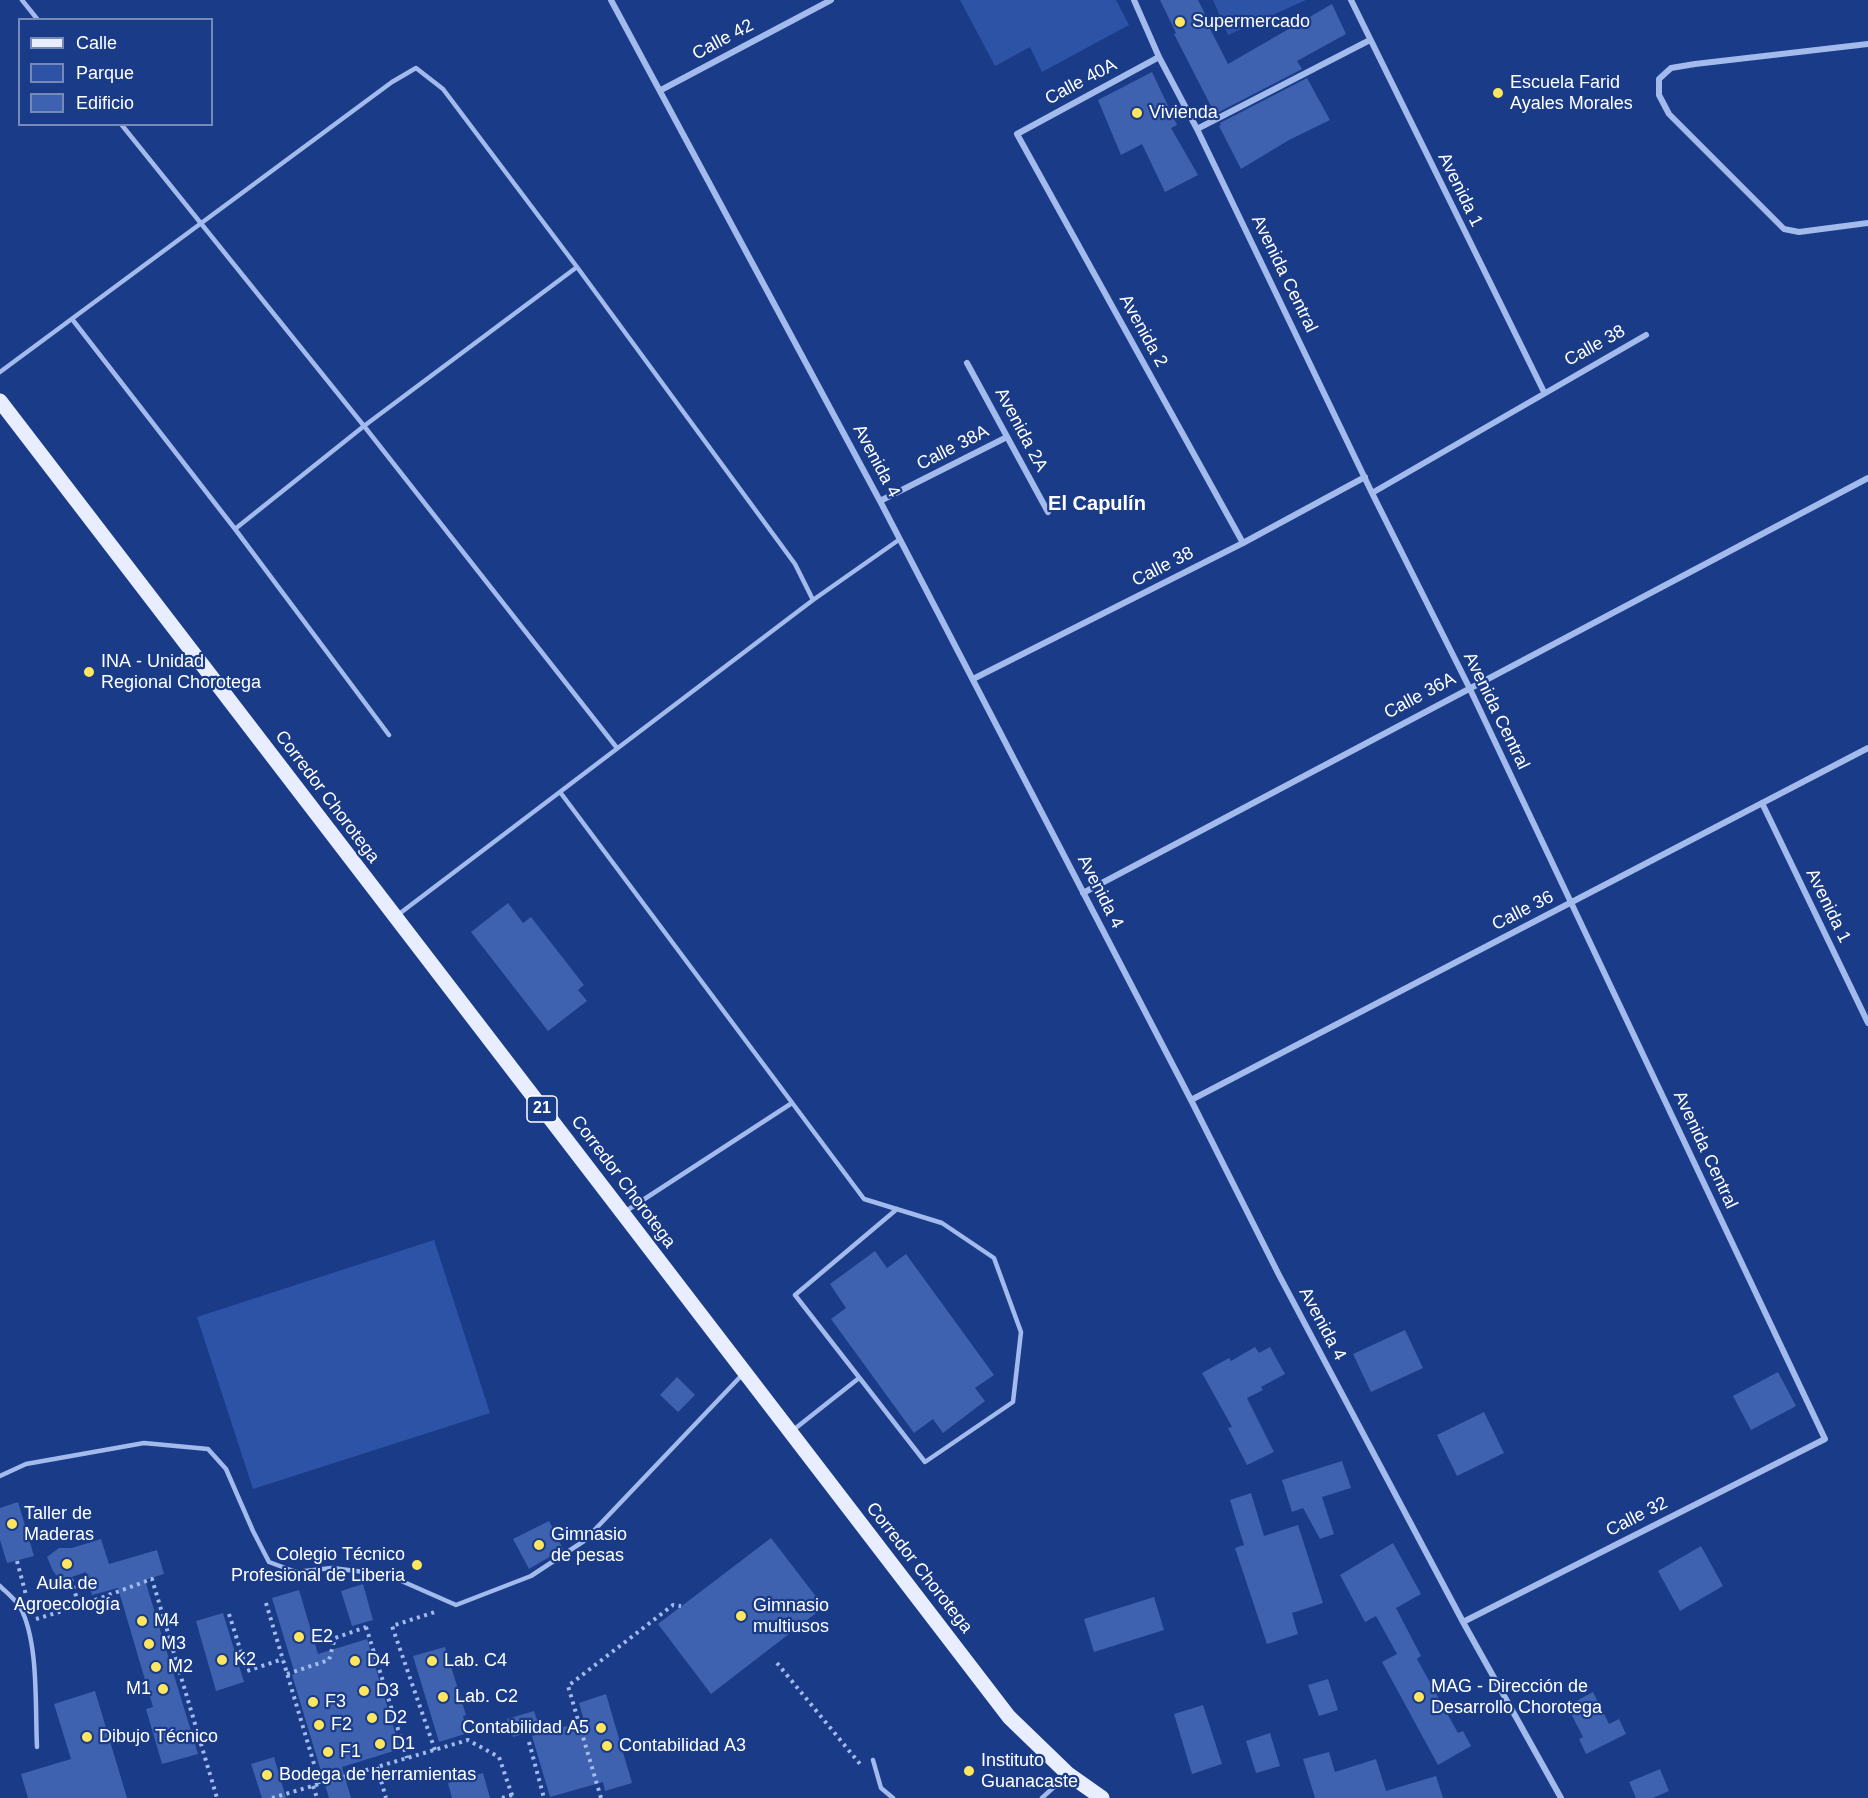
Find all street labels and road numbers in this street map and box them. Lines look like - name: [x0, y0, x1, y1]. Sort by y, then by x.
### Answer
- street label: Calle 42: [689, 15, 757, 65]
- street label: Calle 40A: [1041, 54, 1121, 110]
- street label: Avenida 1: [1433, 149, 1487, 231]
- street label: Avenida Central: [1246, 212, 1322, 336]
- street label: Avenida 2: [1114, 291, 1172, 371]
- street label: Calle 38: [1561, 321, 1629, 371]
- street label: Avenida 2A: [990, 384, 1052, 476]
- street label: Avenida 4: [848, 421, 904, 501]
- street label: Calle 38A: [913, 421, 993, 475]
- street label: Calle 38: [1129, 542, 1197, 592]
- street label: Avenida Central: [1458, 649, 1534, 773]
- street label: Calle 36A: [1380, 668, 1460, 724]
- street label: Corredor Chorotega: [270, 727, 384, 867]
- street label: Avenida 4: [1072, 852, 1128, 932]
- street label: Avenida 1: [1801, 865, 1855, 947]
- street label: Calle 36: [1489, 886, 1557, 936]
- street label: Avenida Central: [1668, 1088, 1742, 1212]
- road number: 21: [527, 1096, 557, 1122]
- street label: Corredor Chorotega: [566, 1112, 680, 1252]
- street label: Avenida 4: [1294, 1284, 1350, 1364]
- street label: Calle 32: [1603, 1492, 1671, 1542]
- street label: Corredor Chorotega: [861, 1498, 977, 1638]

